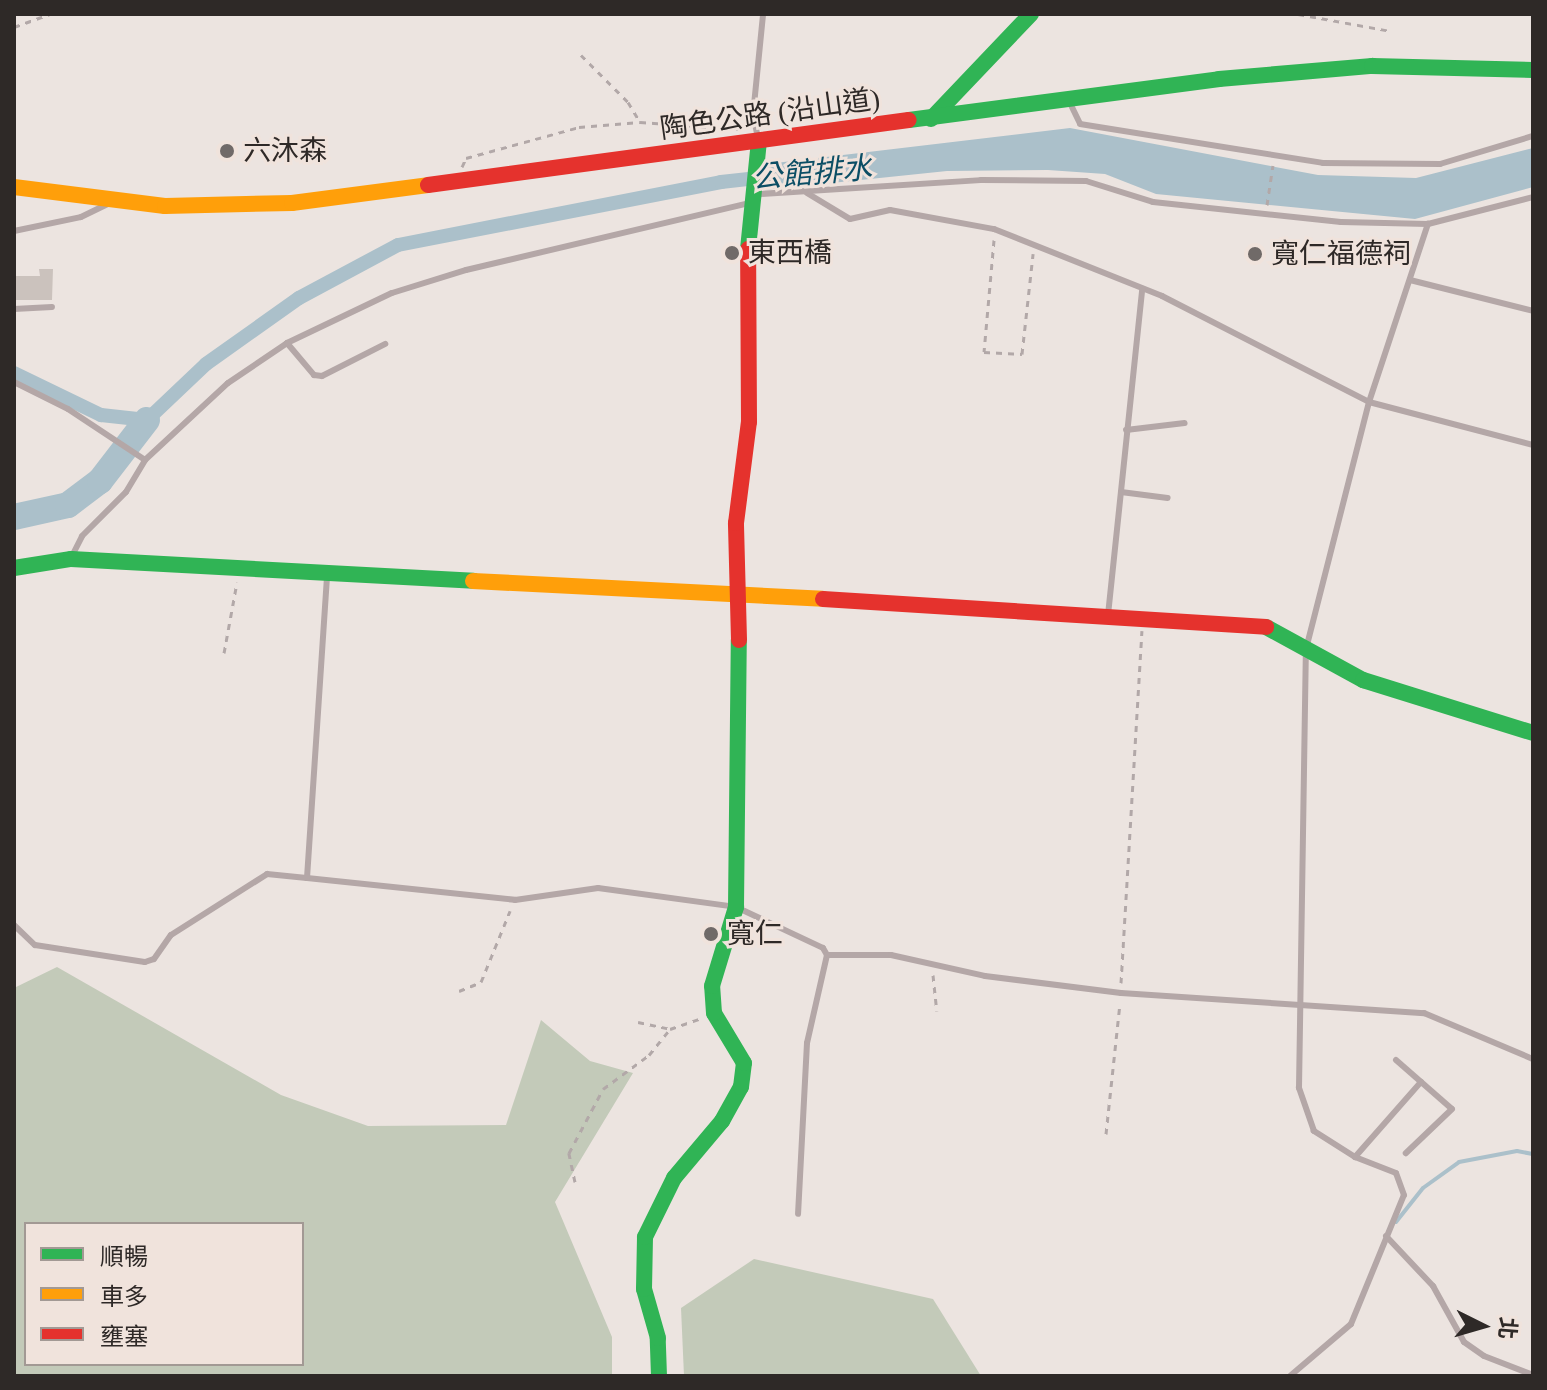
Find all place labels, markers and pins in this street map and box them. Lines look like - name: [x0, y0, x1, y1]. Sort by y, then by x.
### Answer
- place label: 六沐森: [243, 134, 327, 168]
- marker: 六沐森: [218, 142, 236, 160]
- place label: 東西橋: [748, 236, 832, 270]
- place label: 寬仁福德祠: [1271, 237, 1411, 271]
- marker: 東西橋: [723, 244, 741, 262]
- marker: 寬仁福德祠: [1246, 245, 1264, 263]
- place label: 寬仁: [727, 917, 783, 951]
- marker: 寬仁: [702, 925, 720, 943]

